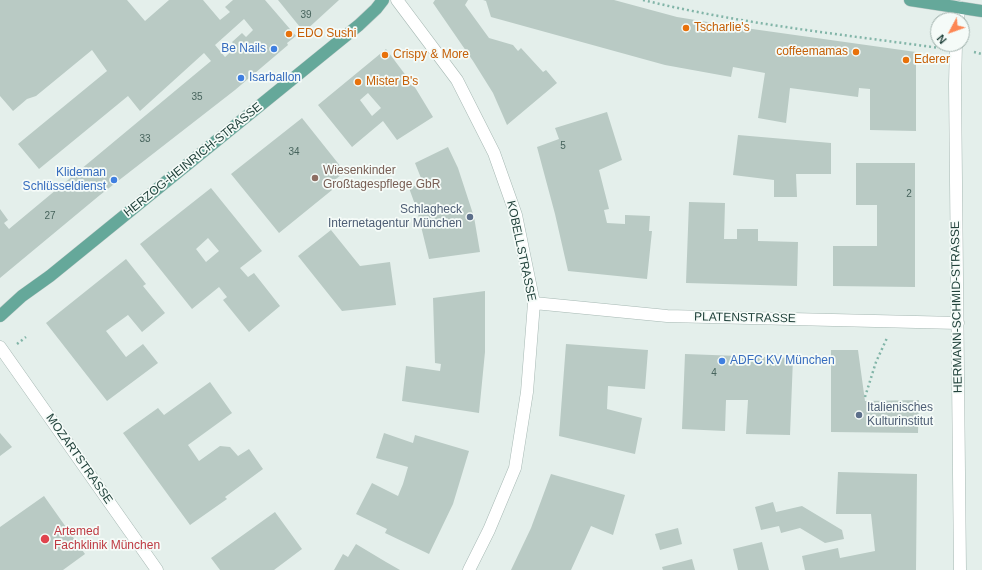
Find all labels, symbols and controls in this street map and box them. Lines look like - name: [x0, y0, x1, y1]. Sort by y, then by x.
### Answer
- house number: 39: [300, 9, 312, 21]
- north arrow: [930, 12, 970, 52]
- place label: Tscharlie's: [694, 21, 750, 35]
- marker: Tscharlie's: [681, 23, 691, 33]
- place label: EDO Sushi: [297, 27, 356, 41]
- marker: EDO Sushi: [284, 29, 294, 39]
- text: N: [935, 32, 949, 46]
- place label: Be Nails: [221, 42, 266, 56]
- marker: Be Nails: [269, 44, 279, 54]
- place label: coffeemamas: [776, 45, 848, 59]
- marker: coffeemamas: [851, 47, 861, 57]
- place label: Crispy & More: [393, 48, 469, 62]
- marker: Crispy & More: [380, 50, 390, 60]
- place label: Ederer: [914, 53, 950, 67]
- marker: Ederer: [901, 55, 911, 65]
- place label: Isarballon: [249, 71, 301, 85]
- marker: Isarballon: [236, 73, 246, 83]
- place label: Mister B's: [366, 75, 418, 89]
- marker: Mister B's: [353, 77, 363, 87]
- house number: 35: [191, 91, 203, 103]
- street label: HERZOG-HEINRICH-STRASSE: [121, 100, 265, 220]
- house number: 33: [139, 133, 151, 145]
- house number: 5: [560, 140, 566, 152]
- house number: 34: [288, 146, 300, 158]
- place label: Wiesenkinder Großtagespflege GbR: [323, 164, 440, 192]
- place label: Klideman Schlüsseldienst: [23, 166, 106, 194]
- marker: Wiesenkinder Großtagespflege GbR: [310, 173, 320, 183]
- marker: Klideman Schlüsseldienst: [109, 175, 119, 185]
- house number: 2: [906, 188, 912, 200]
- street label: KOBELLSTRASSE: [503, 199, 539, 303]
- place label: Schlagheck Internetagentur München: [328, 203, 462, 231]
- house number: 27: [44, 210, 56, 222]
- marker: Schlagheck Internetagentur München: [465, 212, 475, 222]
- street label: HERMANN-SCHMID-STRASSE: [948, 221, 966, 393]
- street label: PLATENSTRASSE: [694, 310, 796, 326]
- place label: ADFC KV München: [730, 354, 835, 368]
- marker: ADFC KV München: [717, 356, 727, 366]
- house number: 4: [711, 367, 717, 379]
- place label: Italienisches Kulturinstitut: [867, 401, 933, 429]
- marker: Italienisches Kulturinstitut: [854, 410, 864, 420]
- street label: MOZARTSTRASSE: [43, 411, 115, 507]
- place label: Artemed Fachklinik München: [54, 525, 160, 553]
- marker: Artemed Fachklinik München: [39, 533, 51, 545]

